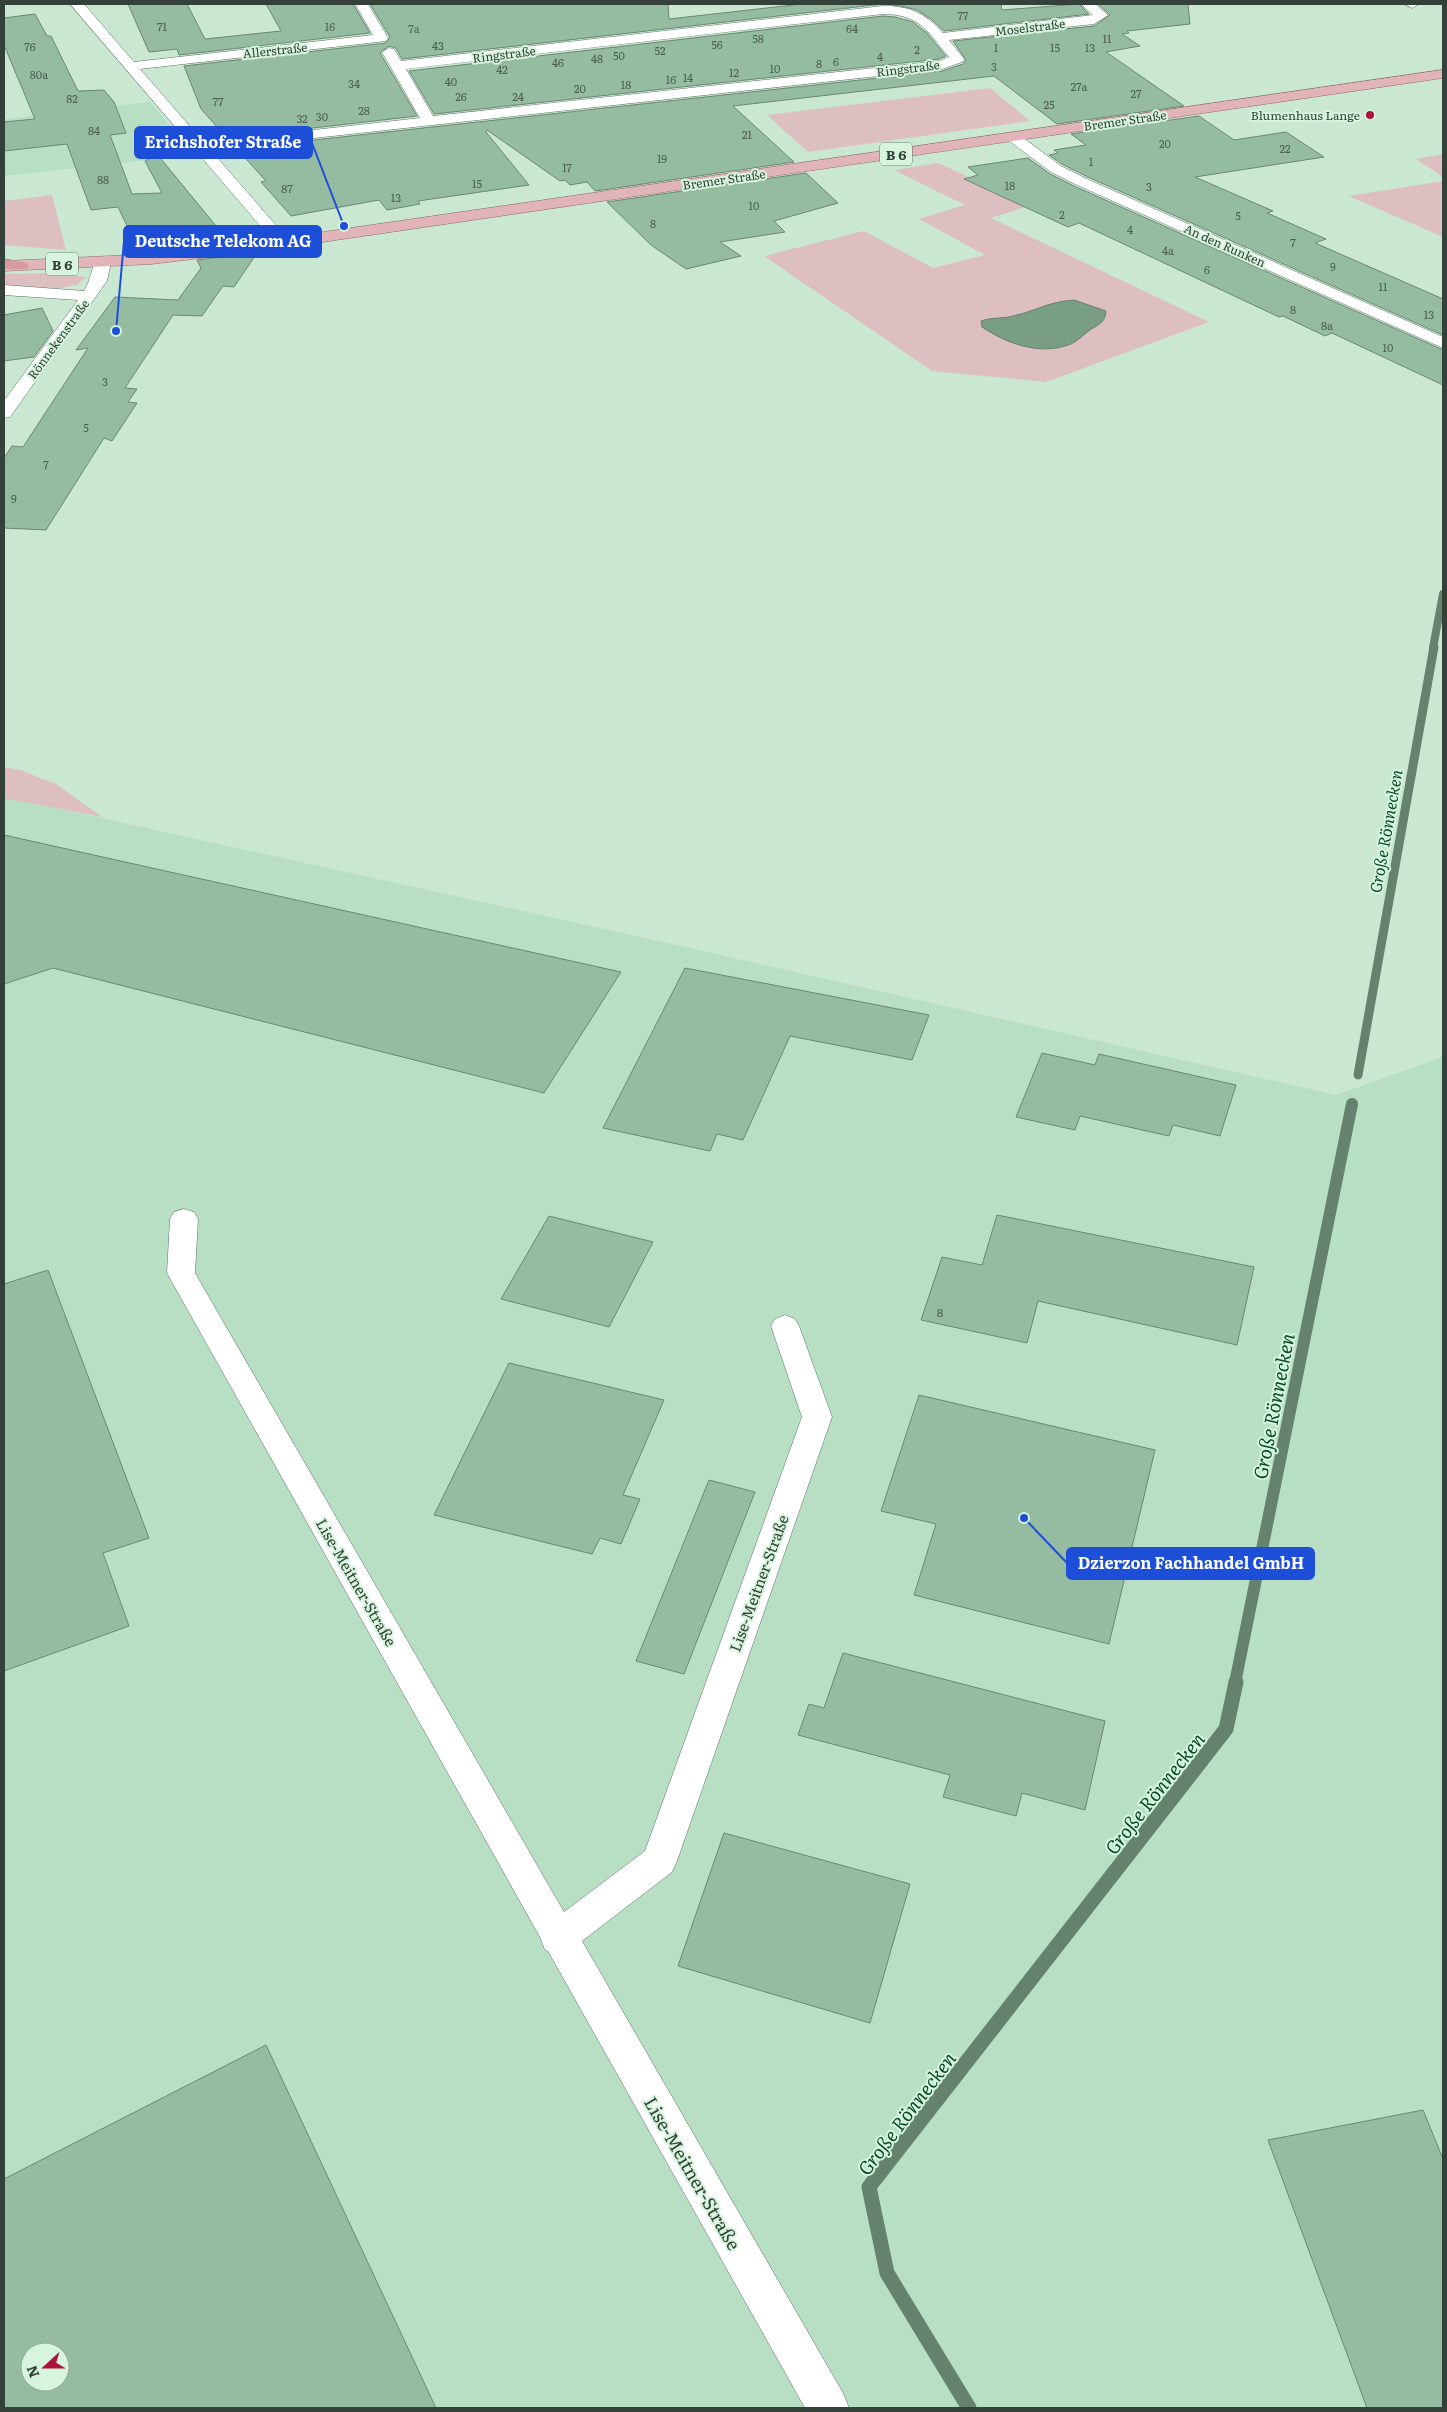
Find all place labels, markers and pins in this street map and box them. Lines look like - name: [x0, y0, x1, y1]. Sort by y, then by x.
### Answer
- place label: Blumenhaus Lange: [1251, 106, 1360, 124]
- marker: Blumenhaus Lange: [1364, 109, 1376, 121]
- callout: Erichshofer Straße: [135, 127, 312, 158]
- callout: Deutsche Telekom AG: [124, 226, 321, 257]
- callout: Dzierzon Fachhandel GmbH: [1067, 1548, 1314, 1579]

